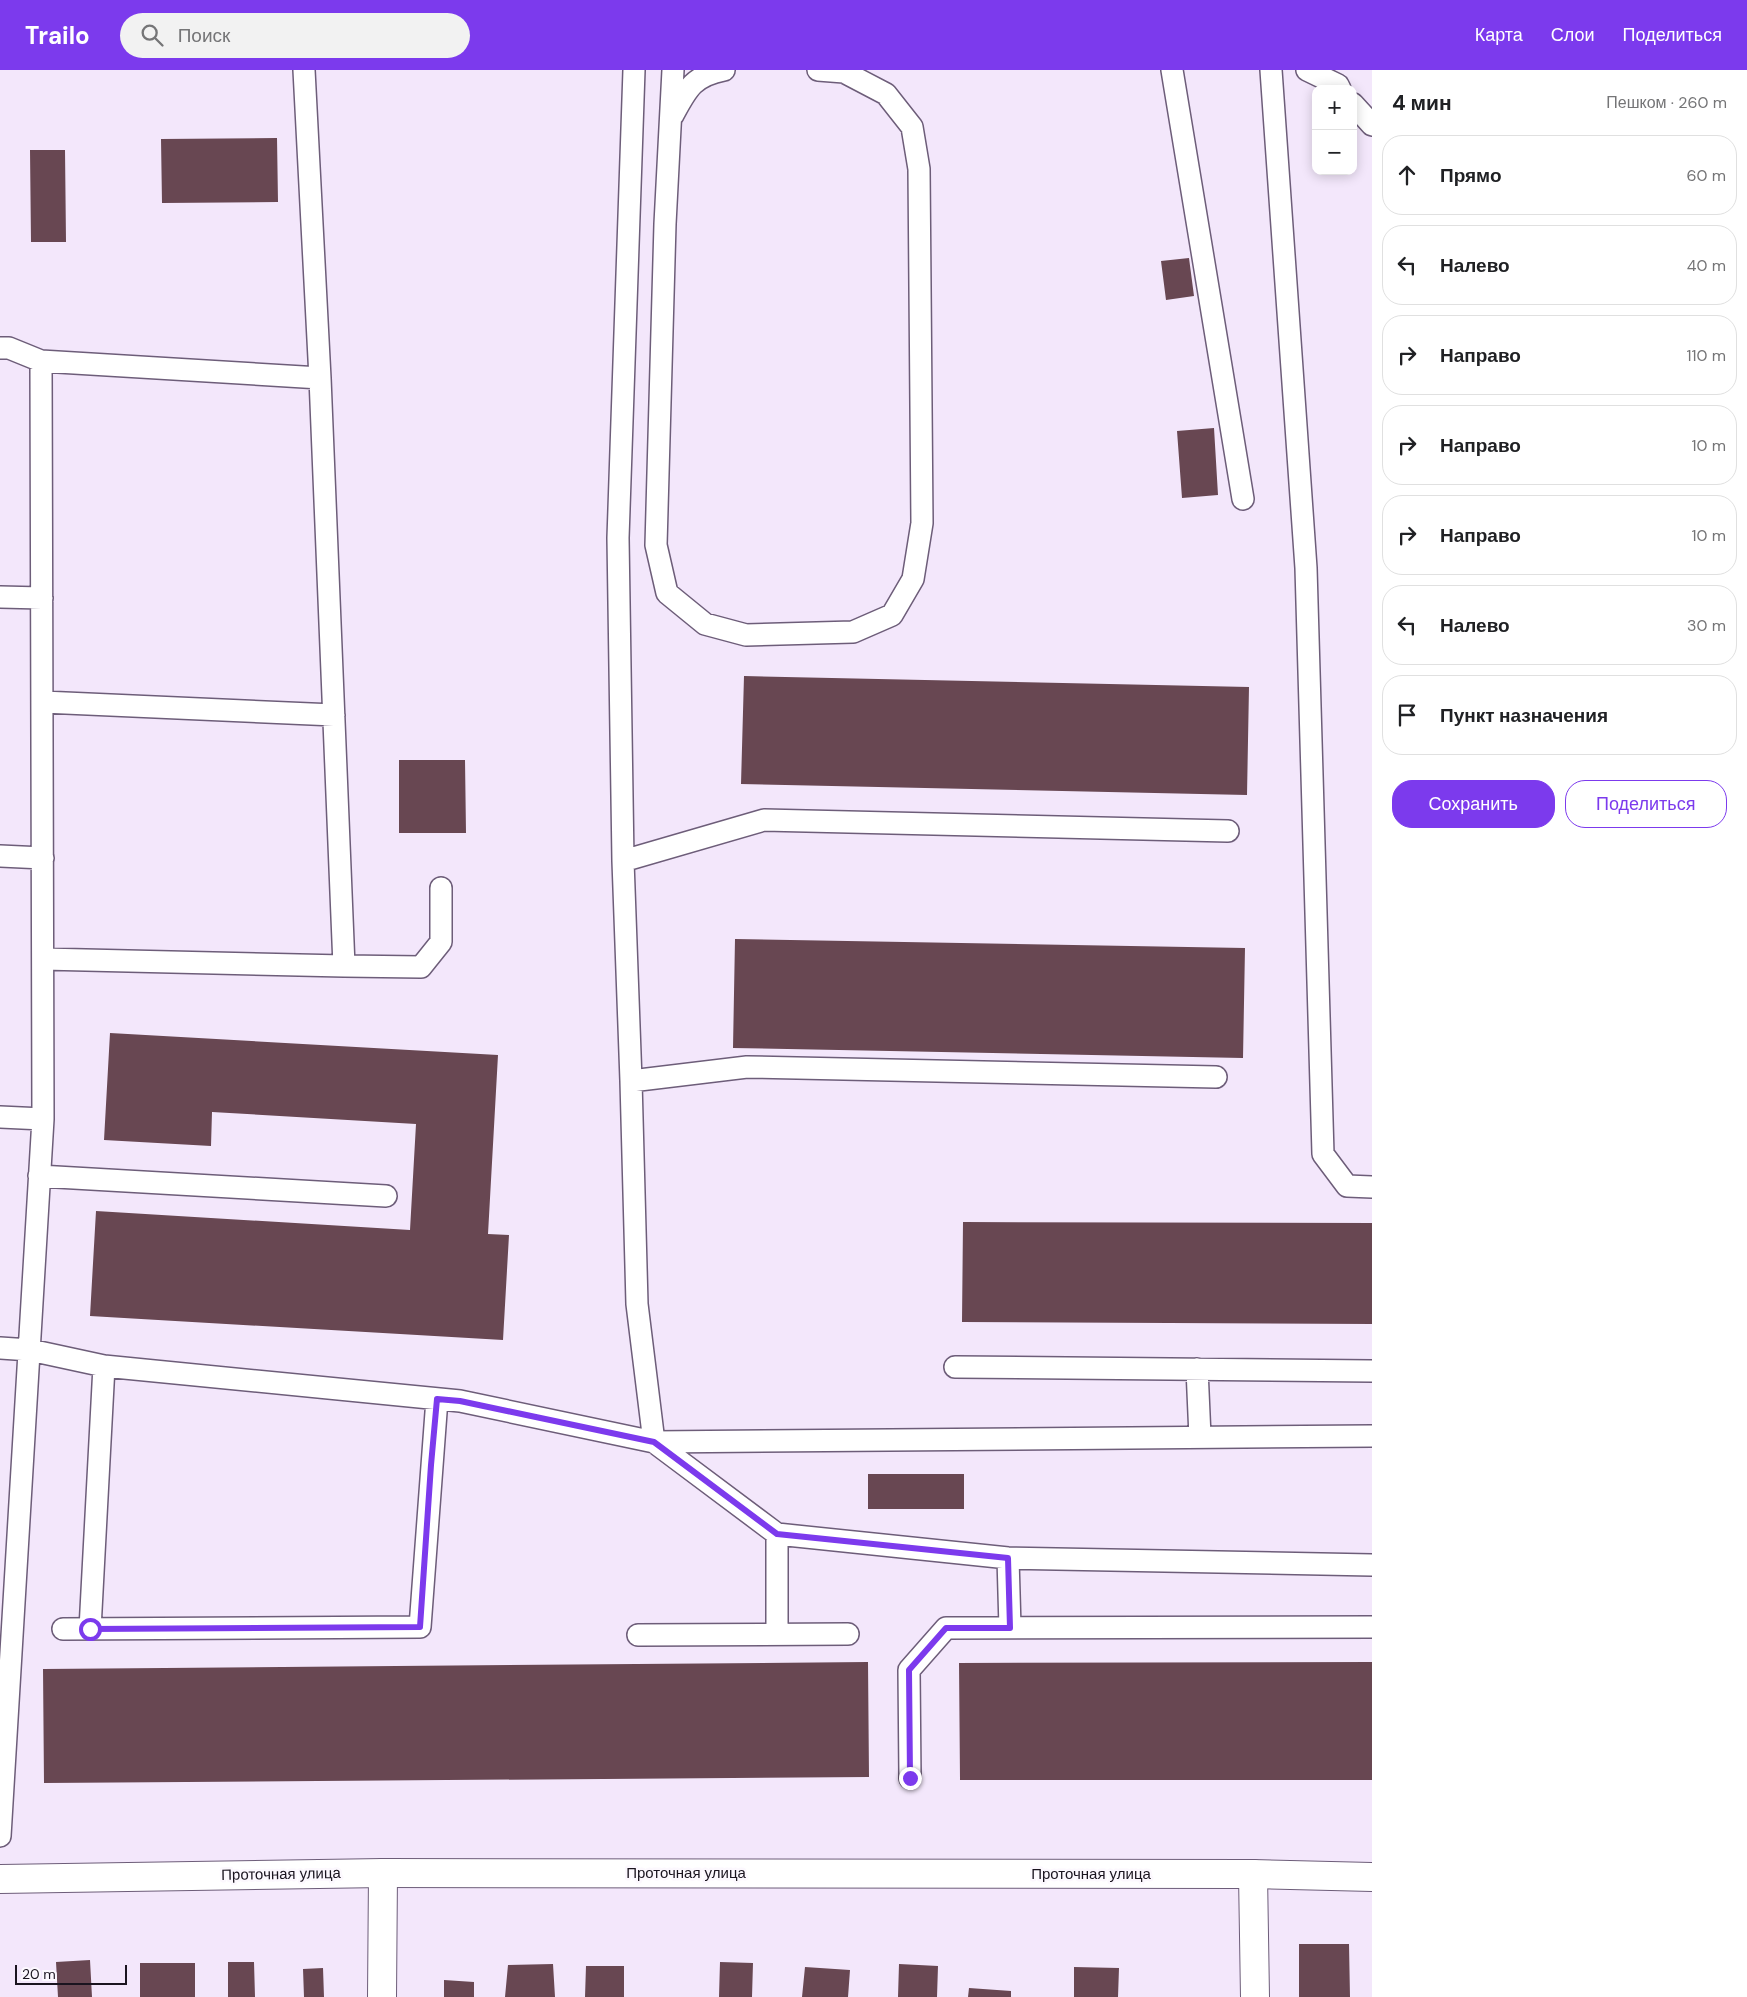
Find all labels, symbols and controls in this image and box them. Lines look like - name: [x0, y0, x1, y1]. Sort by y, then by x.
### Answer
- search box: [120, 13, 470, 58]
- text: Trailo: [25, 20, 90, 51]
- icon: search: [138, 21, 166, 49]
- text: Поиск: [178, 23, 230, 48]
- text: Карта: [1475, 23, 1523, 47]
- text: Слои: [1551, 23, 1595, 47]
- text: Поделиться: [1623, 23, 1722, 47]
- map controls: [1312, 85, 1357, 175]
- button: +: [1312, 85, 1357, 130]
- text: 4 мин: [1392, 89, 1452, 117]
- text: Пешком · 260 m: [1606, 92, 1727, 113]
- button: −: [1312, 130, 1357, 175]
- icon: ahead: [1393, 161, 1421, 189]
- text: Прямо: [1440, 163, 1502, 188]
- text: 60 m: [1686, 165, 1726, 186]
- icon: left: [1393, 251, 1421, 279]
- text: Налево: [1440, 253, 1510, 278]
- text: 40 m: [1687, 255, 1726, 276]
- icon: right: [1393, 341, 1421, 369]
- text: Направо: [1440, 343, 1521, 368]
- text: 110 m: [1687, 345, 1726, 366]
- icon: right: [1393, 431, 1421, 459]
- text: Направо: [1440, 433, 1521, 458]
- text: 10 m: [1692, 435, 1726, 456]
- icon: right: [1393, 521, 1421, 549]
- text: Направо: [1440, 523, 1521, 548]
- text: 10 m: [1692, 525, 1726, 546]
- icon: left: [1393, 611, 1421, 639]
- text: Налево: [1440, 613, 1510, 638]
- text: 30 m: [1687, 615, 1726, 636]
- icon: arrive: [1393, 701, 1421, 729]
- text: Пункт назначения: [1440, 703, 1608, 728]
- button: Сохранить: [1392, 780, 1555, 828]
- button: Поделиться: [1565, 780, 1727, 828]
- route start: [79, 1618, 102, 1641]
- route end: [899, 1767, 922, 1790]
- street label: Проточная улица: [221, 1863, 342, 1885]
- street label: Проточная улица: [626, 1863, 746, 1883]
- street label: Проточная улица: [1031, 1864, 1151, 1884]
- scale bar: [15, 1962, 128, 1985]
- text: 20 m: [22, 1965, 56, 1983]

